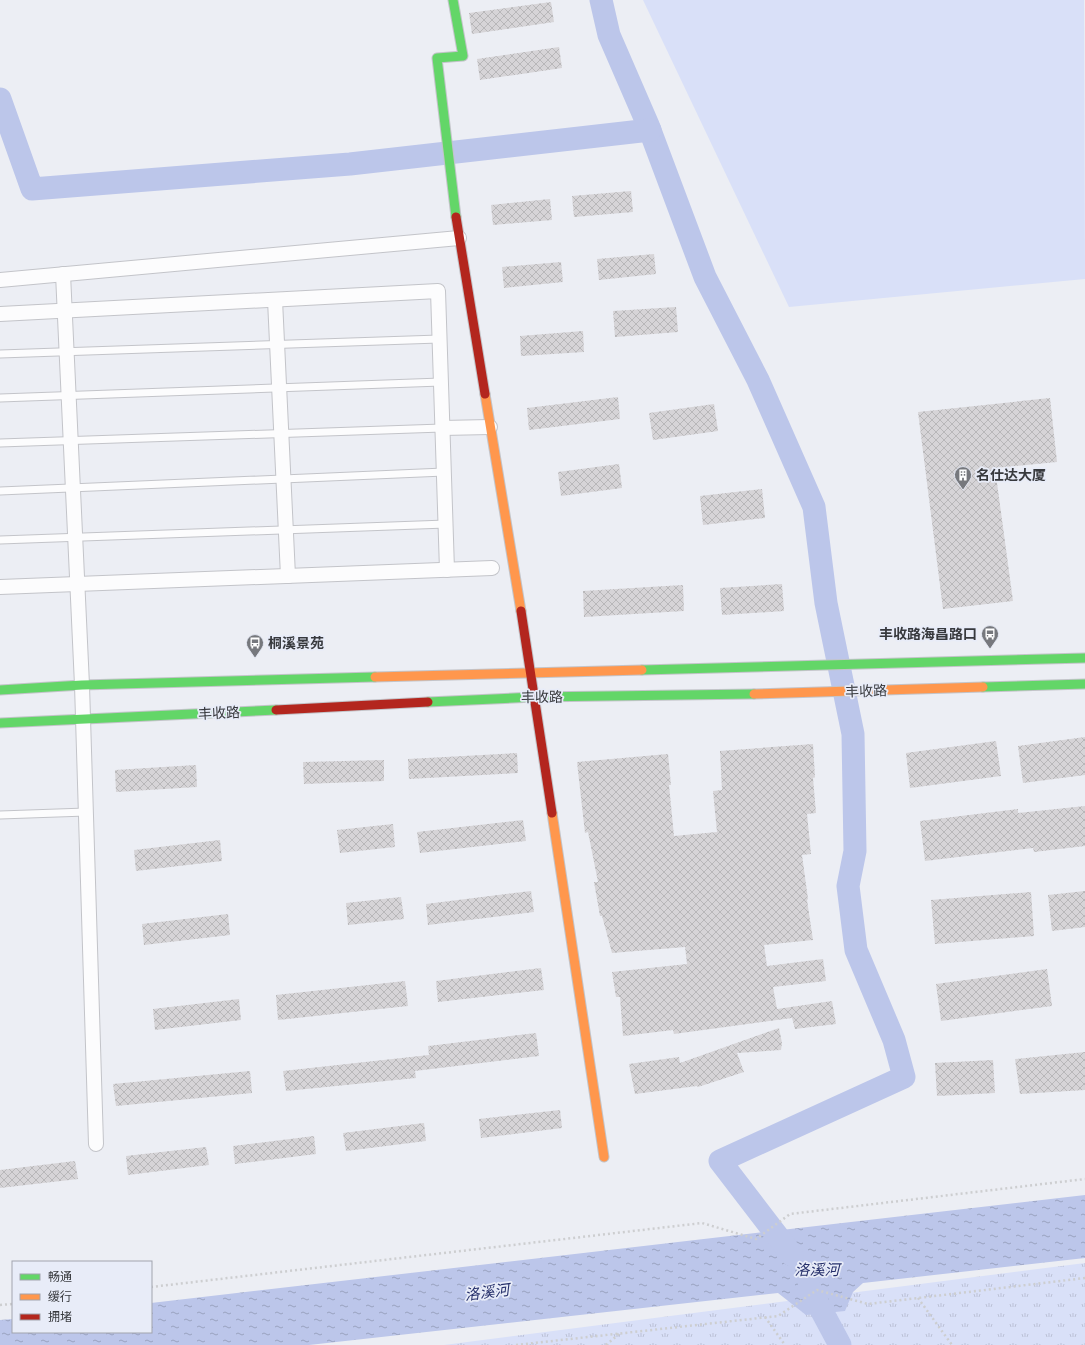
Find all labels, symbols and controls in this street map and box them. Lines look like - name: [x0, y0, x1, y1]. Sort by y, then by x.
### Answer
- building icon: 名仕达大厦: [953, 465, 973, 490]
- place label: 名仕达大厦: [976, 466, 1046, 484]
- bus stop icon: 丰收路海昌路口: [980, 624, 1000, 649]
- place label: 丰收路海昌路口: [879, 625, 977, 643]
- bus stop icon: 桐溪景苑: [245, 633, 265, 658]
- place label: 桐溪景苑: [268, 634, 324, 652]
- street label: 丰收路: [845, 681, 887, 701]
- street label: 丰收路: [521, 688, 563, 706]
- street label: 丰收路: [198, 703, 240, 723]
- water label: 洛溪河: [794, 1260, 842, 1279]
- legend: [12, 1261, 152, 1333]
- text: 畅通: [48, 1269, 72, 1284]
- water label: 洛溪河: [464, 1279, 513, 1304]
- text: 缓行: [48, 1289, 72, 1304]
- text: 拥堵: [48, 1309, 72, 1324]

